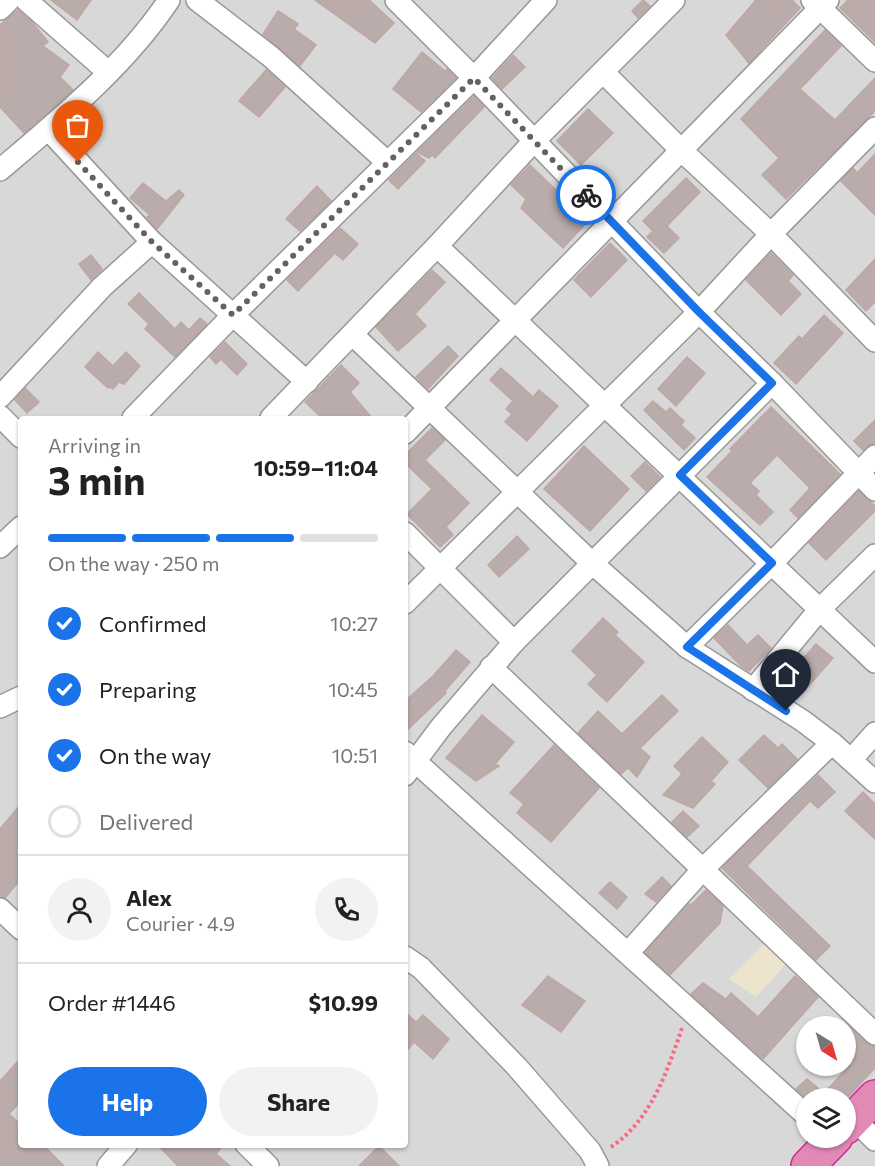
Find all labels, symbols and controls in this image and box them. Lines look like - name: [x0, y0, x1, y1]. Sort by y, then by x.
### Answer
- pin: [52, 100, 103, 162]
- icon: bag: [61, 109, 94, 142]
- courier: [556, 165, 616, 225]
- icon: bike: [570, 179, 603, 212]
- text: Arriving in: [48, 433, 141, 457]
- text: 10:59–11:04: [254, 454, 378, 481]
- text: 3 min: [48, 455, 146, 503]
- text: On the way · 250 m: [48, 551, 219, 575]
- icon: check: [48, 607, 81, 640]
- text: Confirmed: [99, 610, 206, 637]
- text: 10:27: [330, 611, 378, 635]
- pin: [760, 649, 811, 711]
- icon: home: [769, 658, 802, 691]
- icon: check: [48, 673, 81, 706]
- text: Preparing: [99, 676, 196, 703]
- text: 10:45: [328, 677, 378, 701]
- icon: check: [48, 739, 81, 772]
- text: On the way: [99, 742, 211, 769]
- text: 10:51: [332, 743, 378, 767]
- text: Delivered: [99, 808, 193, 835]
- button: person: [48, 878, 111, 941]
- button: phone: [315, 878, 378, 941]
- text: Alex: [126, 884, 172, 911]
- text: Courier · 4.9: [126, 911, 235, 935]
- text: Order #1446: [48, 989, 176, 1016]
- text: $10.99: [308, 989, 378, 1016]
- north arrow: [796, 1016, 856, 1076]
- map controls: [796, 1016, 856, 1148]
- button: Help: [48, 1067, 207, 1136]
- button: Share: [219, 1067, 378, 1136]
- button: layers: [796, 1088, 856, 1148]

